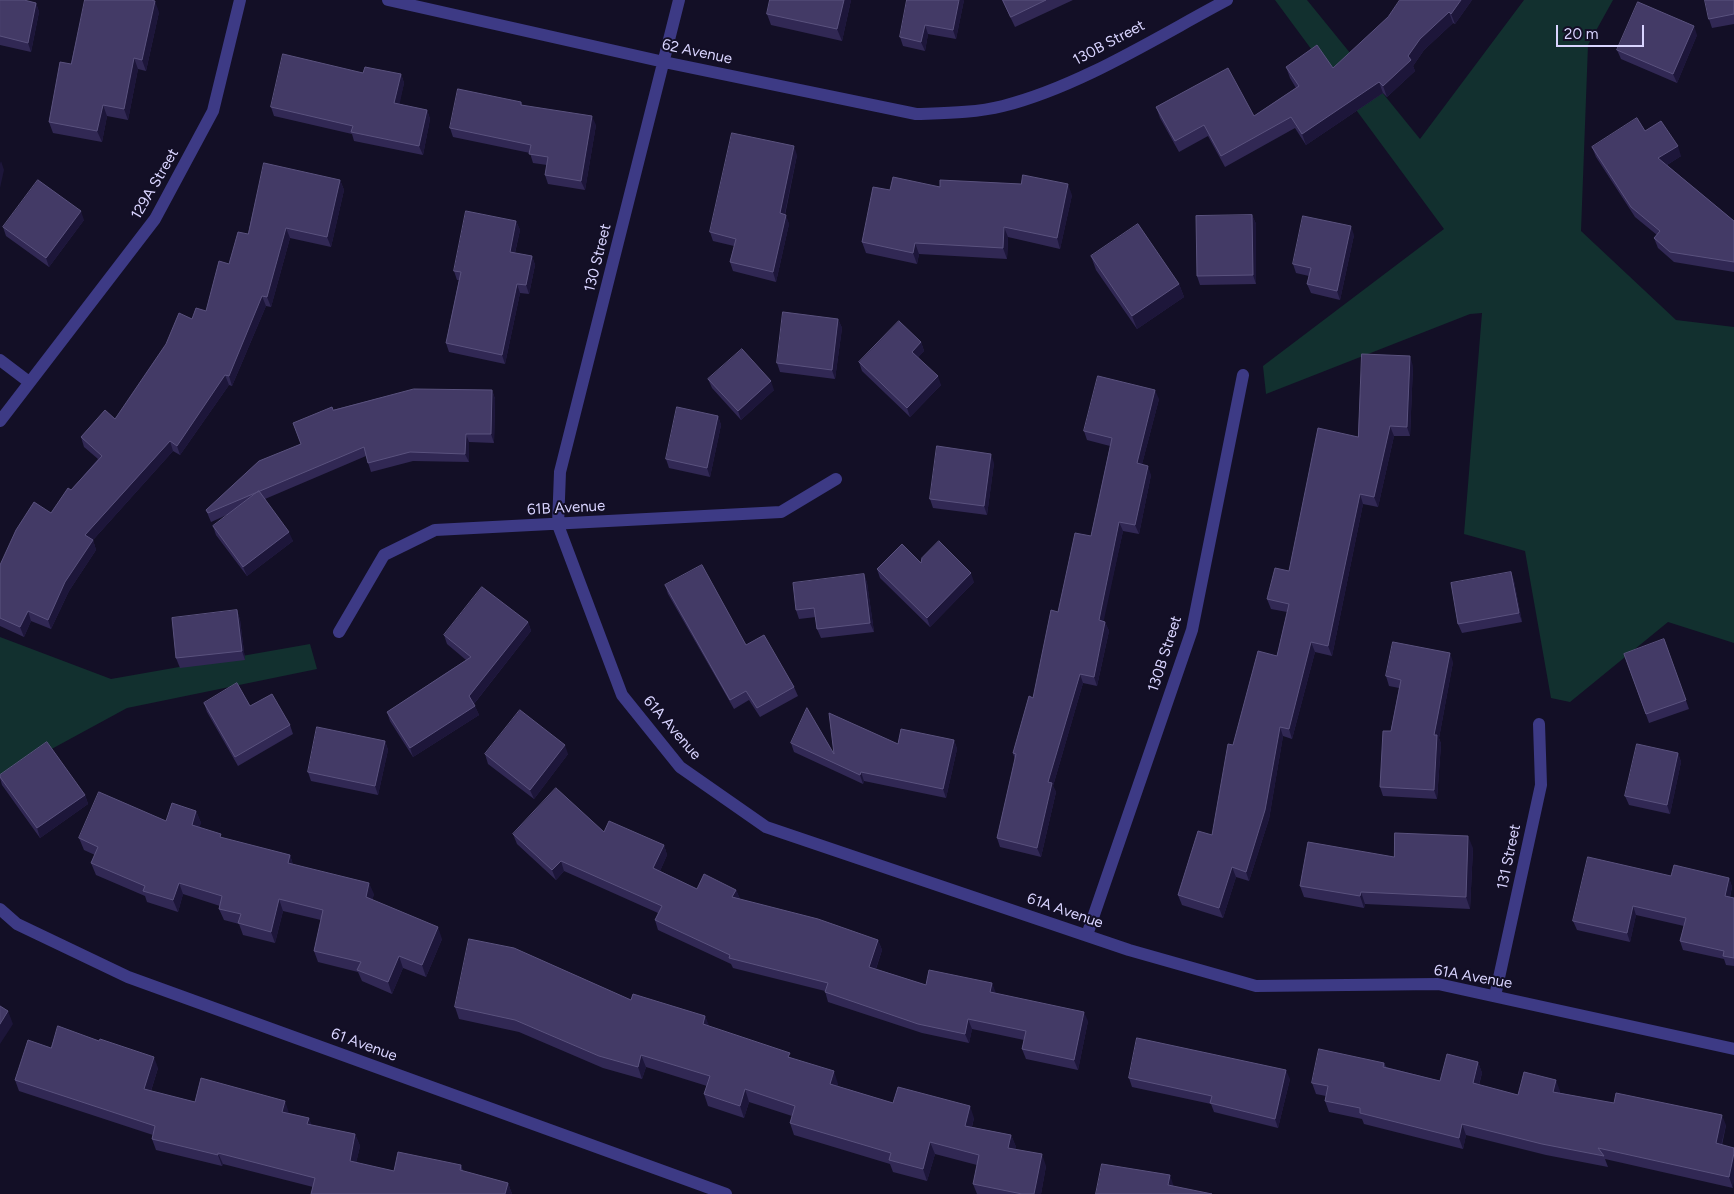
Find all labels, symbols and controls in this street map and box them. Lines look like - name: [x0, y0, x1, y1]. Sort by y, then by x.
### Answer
- scale bar: [1559, 15, 1646, 47]
- street label: 130B Street: [1070, 17, 1148, 69]
- text: 20 m: [1564, 25, 1598, 43]
- street label: 62 Avenue: [660, 36, 734, 68]
- street label: 129A Street: [127, 145, 183, 223]
- street label: 130 Street: [581, 222, 615, 294]
- street label: 61B Avenue: [526, 497, 606, 519]
- street label: 130B Street: [1144, 614, 1186, 694]
- street label: 61A Avenue: [639, 692, 705, 764]
- street label: 131 Street: [1493, 823, 1525, 891]
- street label: 61A Avenue: [1025, 890, 1105, 932]
- street label: 61A Avenue: [1432, 961, 1514, 993]
- street label: 61 Avenue: [328, 1025, 400, 1065]

